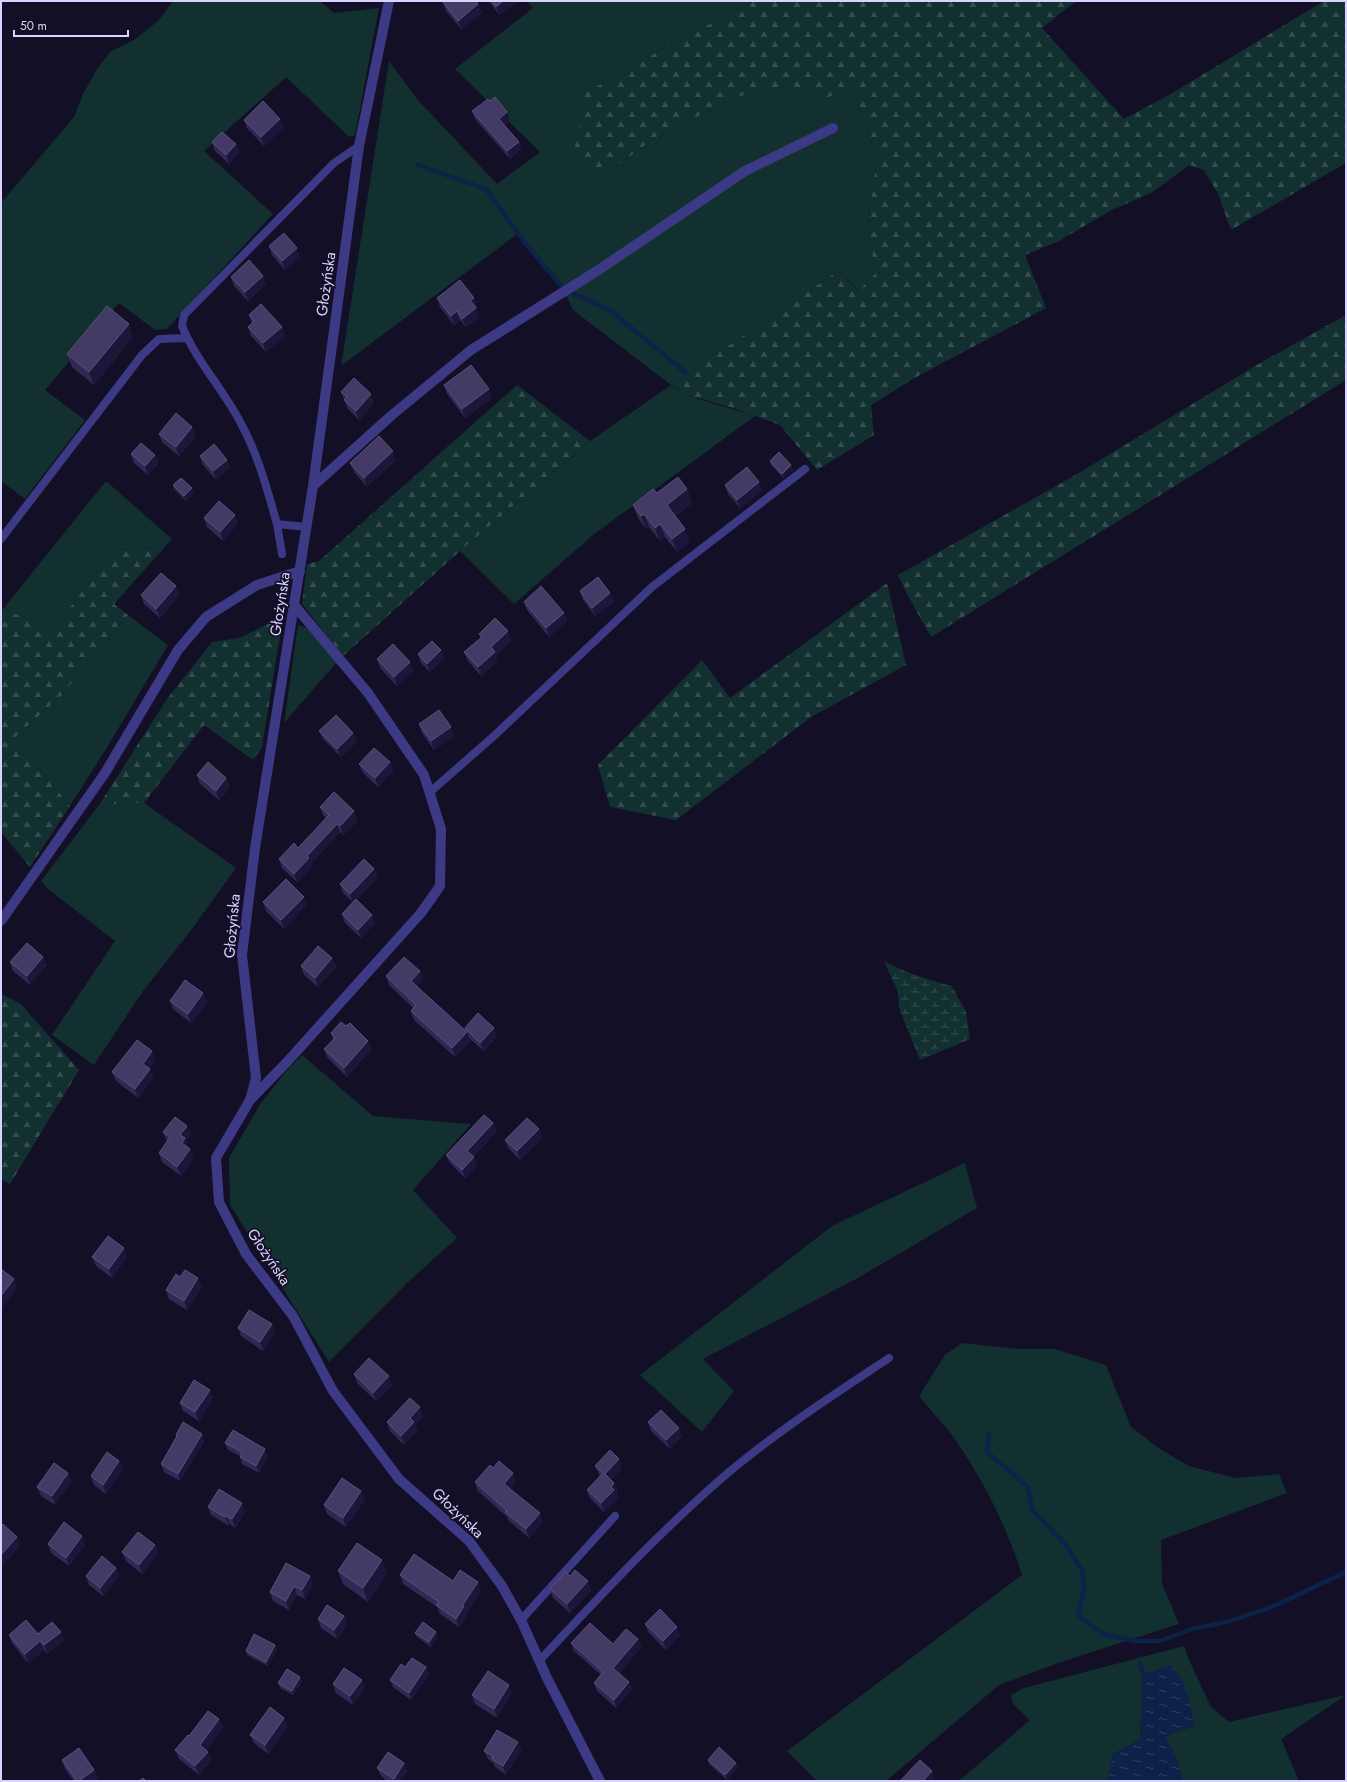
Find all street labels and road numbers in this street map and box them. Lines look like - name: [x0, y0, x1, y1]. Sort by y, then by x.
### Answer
- street label: Głożyńska: [311, 251, 341, 317]
- street label: Głożyńska: [264, 570, 296, 638]
- street label: Głożyńska: [218, 893, 246, 959]
- street label: Głożyńska: [242, 1224, 296, 1290]
- street label: Głożyńska: [427, 1483, 489, 1543]

